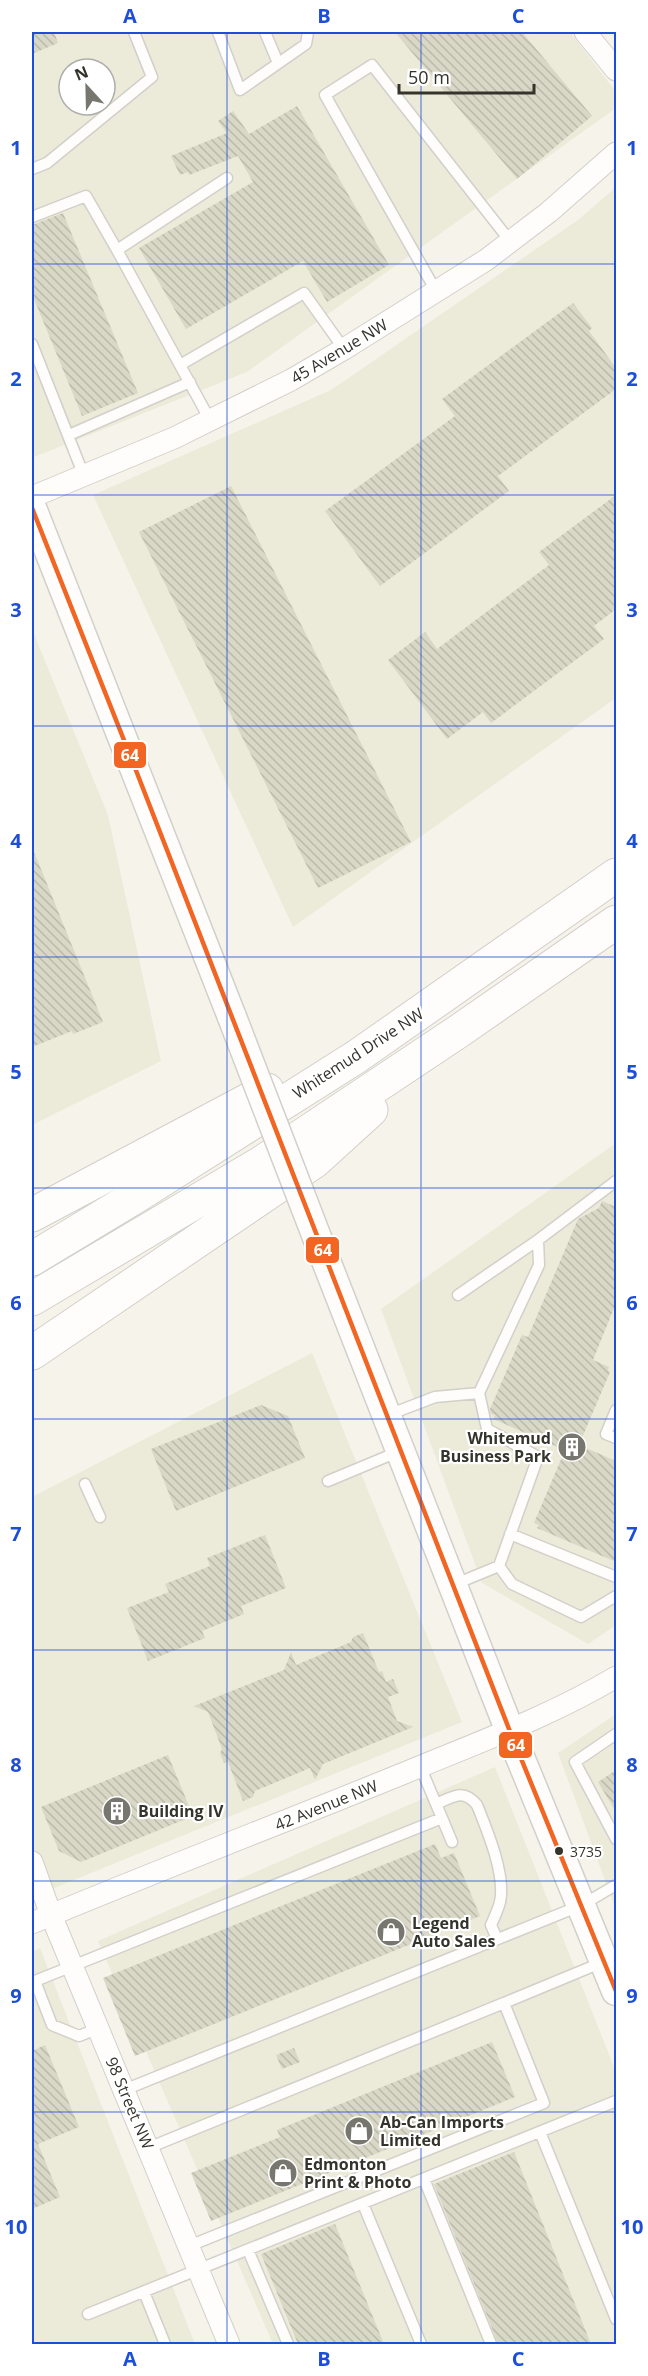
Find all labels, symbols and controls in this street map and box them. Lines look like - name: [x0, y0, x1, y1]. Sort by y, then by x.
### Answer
- text: A: [123, 2, 137, 29]
- text: B: [317, 2, 331, 29]
- text: C: [512, 2, 525, 29]
- north arrow: [57, 57, 117, 117]
- scale bar: [399, 57, 534, 95]
- text: N: [71, 60, 92, 86]
- text: 50 m: [408, 65, 450, 89]
- text: 1: [10, 134, 22, 161]
- text: 1: [626, 134, 638, 161]
- street label: 45 Avenue NW: [287, 313, 392, 389]
- text: 2: [10, 365, 22, 392]
- text: 2: [626, 365, 638, 392]
- text: 3: [10, 596, 22, 623]
- text: 3: [626, 596, 638, 623]
- line badge: 64: [113, 741, 147, 769]
- text: 64: [121, 744, 139, 766]
- text: 4: [10, 827, 22, 854]
- text: 4: [626, 827, 638, 854]
- street label: Whitemud Drive NW: [288, 1002, 428, 1104]
- text: 5: [10, 1058, 22, 1085]
- text: 5: [626, 1058, 638, 1085]
- line badge: 64: [305, 1236, 340, 1264]
- text: 64: [314, 1239, 332, 1261]
- text: 6: [10, 1289, 22, 1316]
- text: 6: [626, 1289, 638, 1316]
- place label: Whitemud Business Park: [440, 1427, 551, 1467]
- building icon: Whitemud Business Park: [556, 1431, 588, 1463]
- text: 7: [10, 1520, 22, 1547]
- text: 7: [626, 1520, 638, 1547]
- line badge: 64: [498, 1731, 533, 1759]
- text: 64: [507, 1734, 525, 1756]
- text: 8: [10, 1751, 22, 1778]
- text: 8: [626, 1751, 638, 1778]
- street label: 42 Avenue NW: [271, 1774, 381, 1836]
- building icon: Building IV: [101, 1795, 133, 1827]
- place label: Building IV: [138, 1800, 224, 1822]
- place label: 3735: [570, 1842, 602, 1861]
- marker: 3735: [553, 1845, 565, 1857]
- place label: Legend Auto Sales: [412, 1912, 495, 1952]
- shop icon: Legend Auto Sales: [375, 1916, 407, 1948]
- text: 9: [10, 1982, 22, 2009]
- text: 9: [626, 1982, 638, 2009]
- street label: 98 Street NW: [101, 2054, 159, 2153]
- place label: Ab-Can Imports Limited: [380, 2111, 504, 2151]
- shop icon: Ab-Can Imports Limited: [343, 2115, 375, 2147]
- place label: Edmonton Print & Photo: [304, 2153, 411, 2193]
- shop icon: Edmonton Print & Photo: [267, 2157, 299, 2189]
- text: 10: [5, 2213, 27, 2240]
- text: 10: [621, 2213, 643, 2240]
- text: A: [123, 2345, 137, 2372]
- text: B: [317, 2345, 331, 2372]
- text: C: [512, 2345, 525, 2372]

